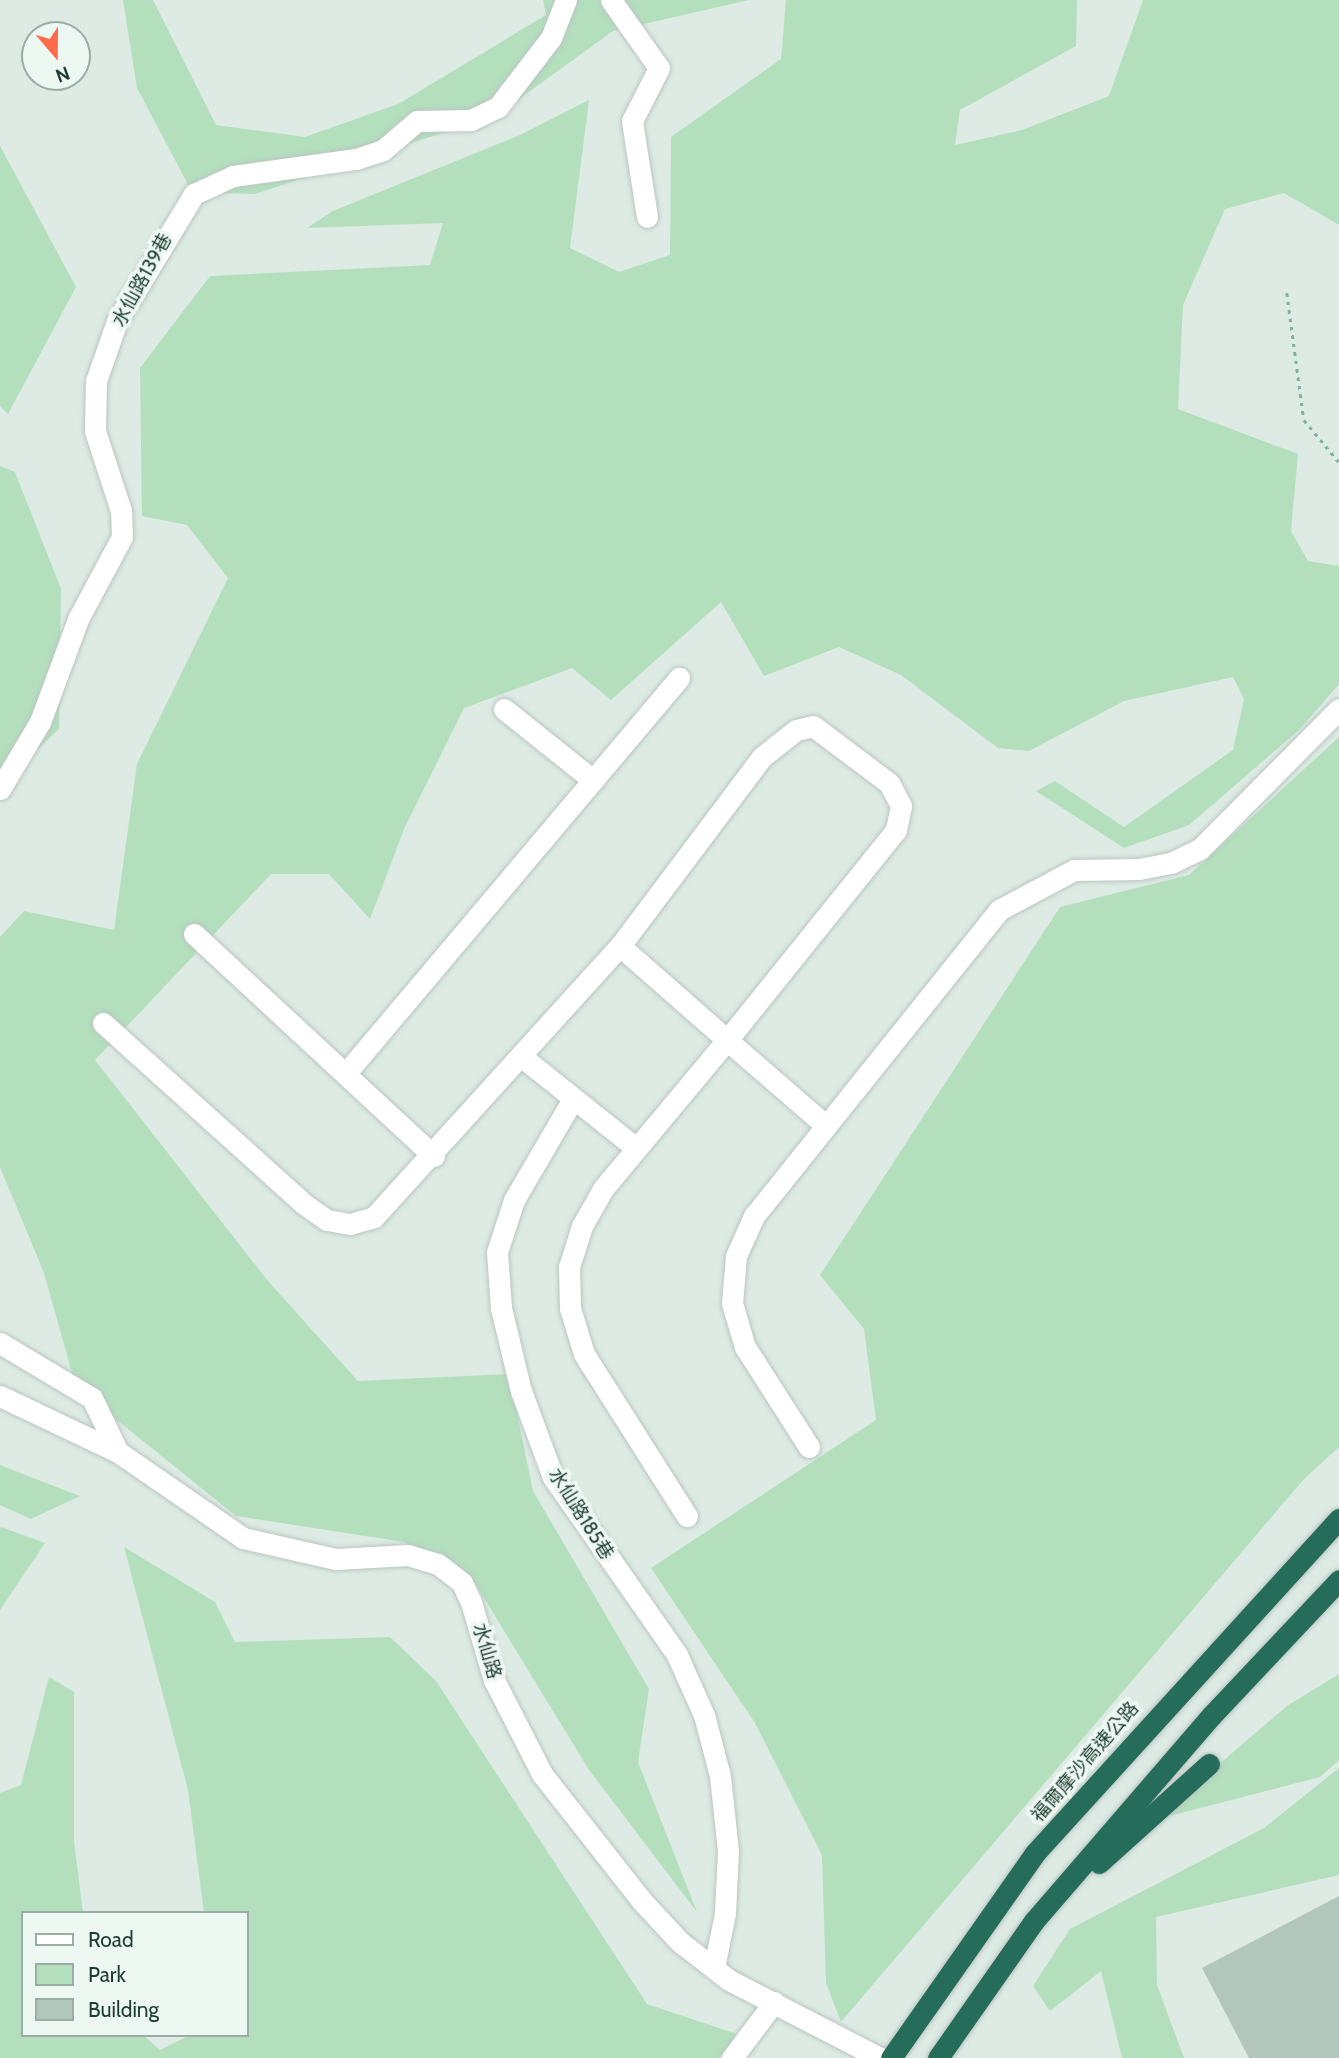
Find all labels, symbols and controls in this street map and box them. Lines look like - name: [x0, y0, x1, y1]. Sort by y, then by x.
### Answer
- north arrow: [21, 21, 91, 91]
- text: N: [52, 61, 73, 87]
- street label: 水仙路139巷: [107, 229, 177, 331]
- street label: 水仙路185巷: [544, 1464, 618, 1564]
- street label: 水仙路: [468, 1620, 506, 1682]
- street label: 福爾摩沙高速公路: [1027, 1697, 1143, 1827]
- legend: [21, 1911, 248, 2037]
- text: Road: [88, 1927, 134, 1952]
- text: Park: [88, 1962, 126, 1987]
- text: Building: [88, 1997, 159, 2022]

